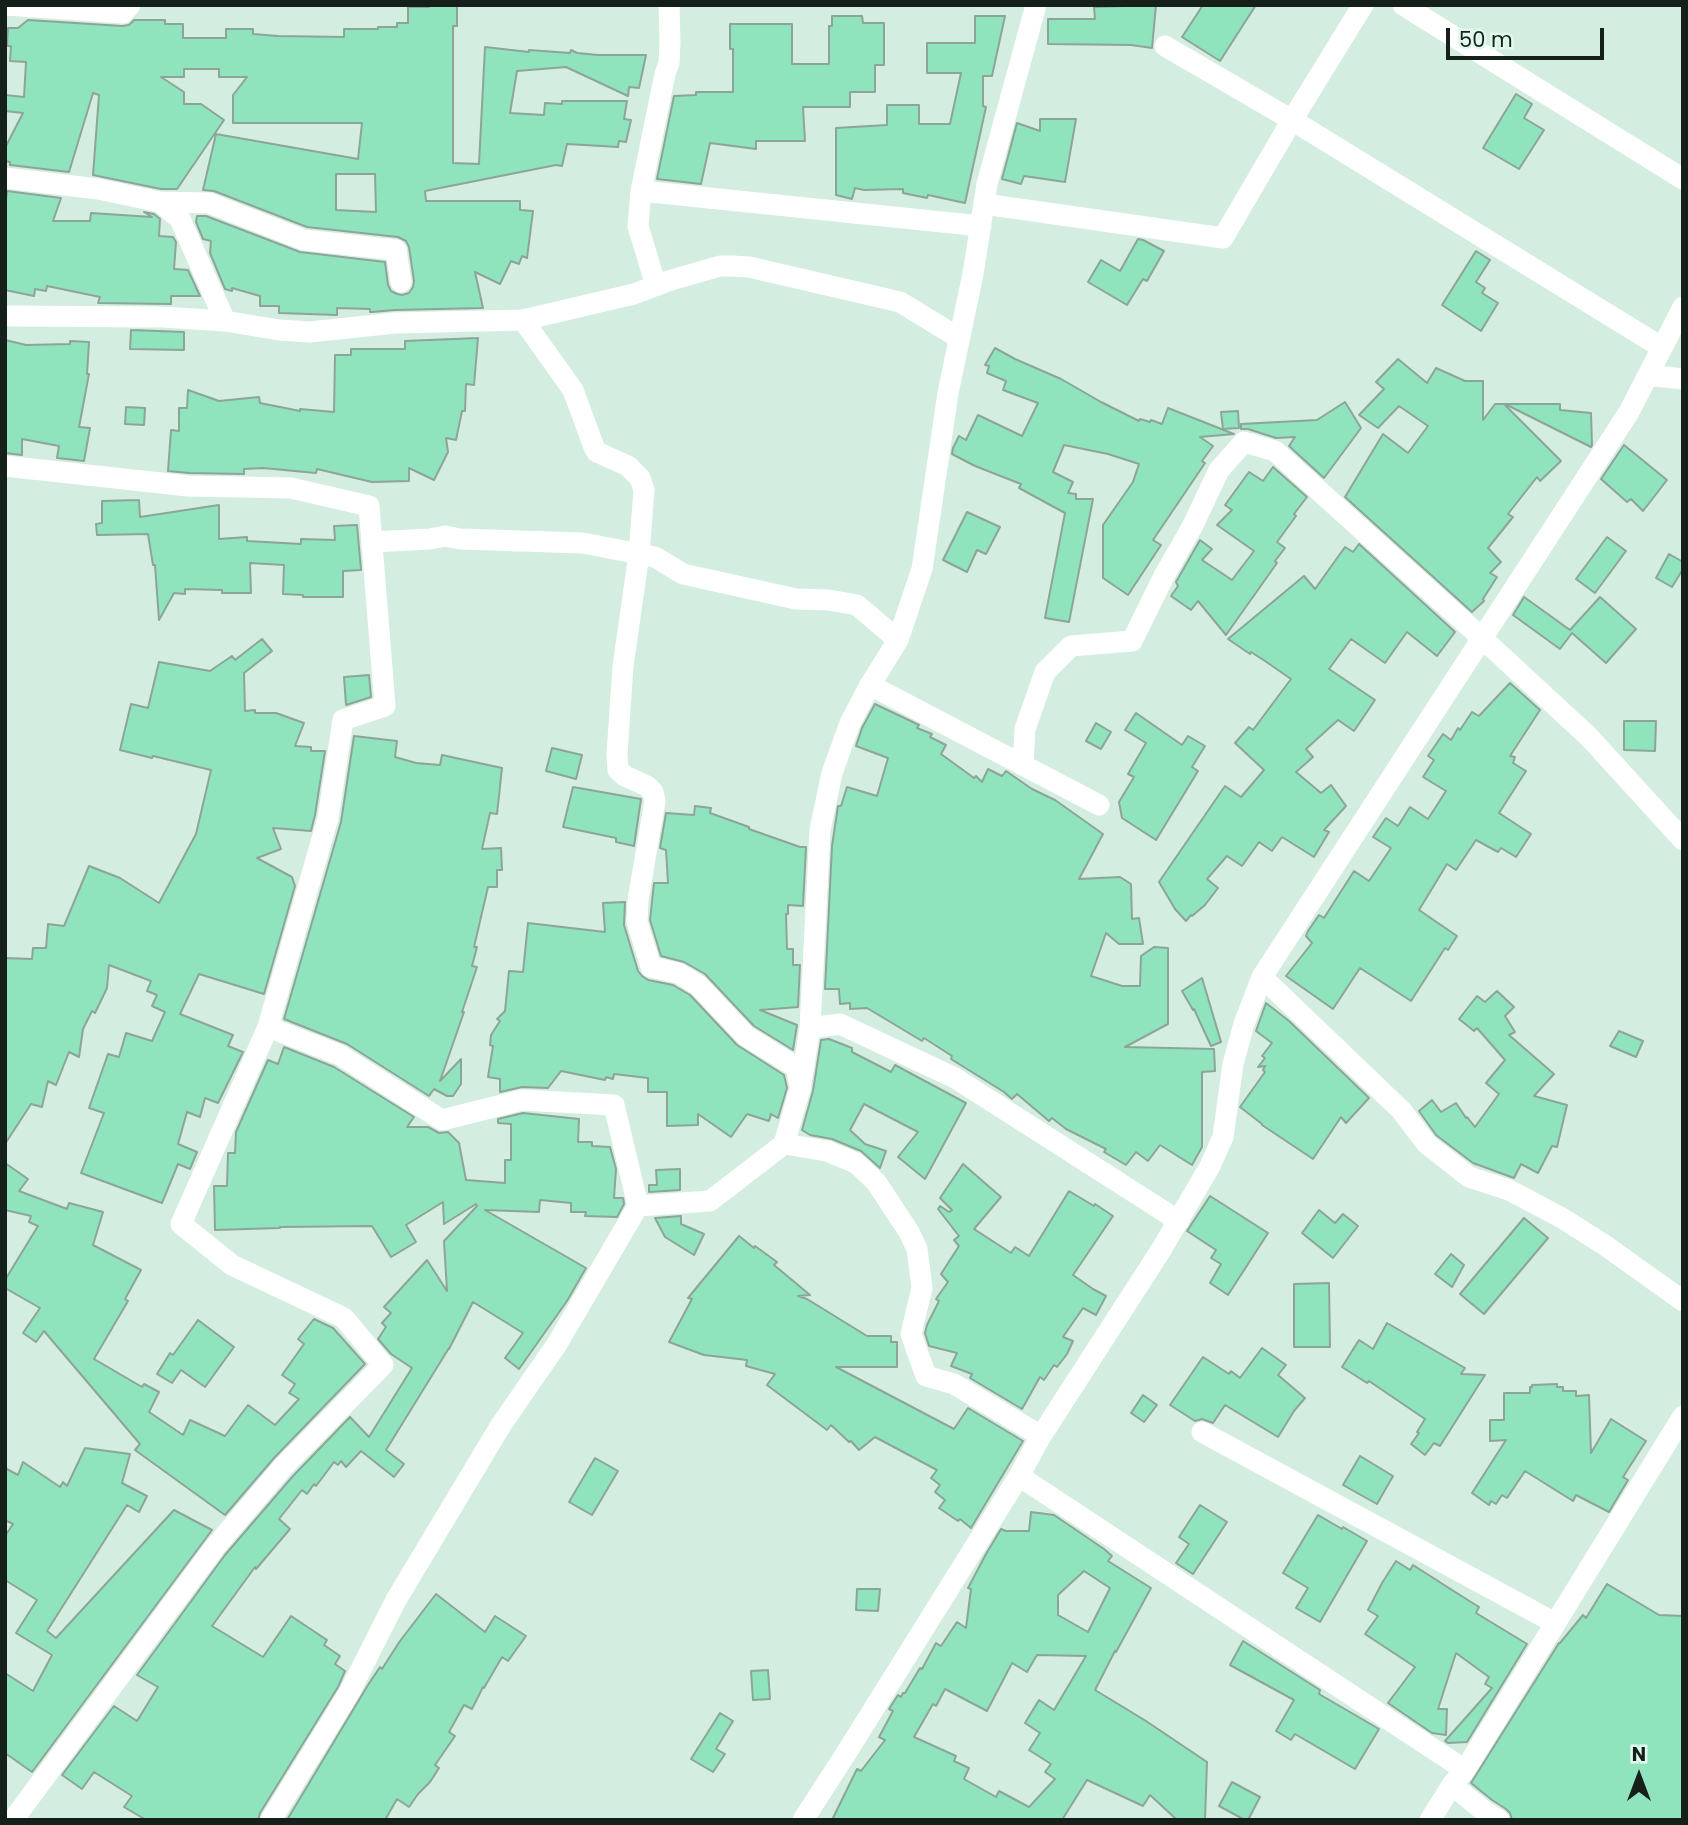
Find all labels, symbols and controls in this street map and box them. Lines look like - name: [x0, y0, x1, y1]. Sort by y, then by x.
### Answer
- scale bar: [1450, 14, 1608, 58]
- text: 50 m: [1459, 25, 1513, 54]
- north arrow: [1604, 1741, 1674, 1811]
- text: N: [1632, 1741, 1646, 1768]

